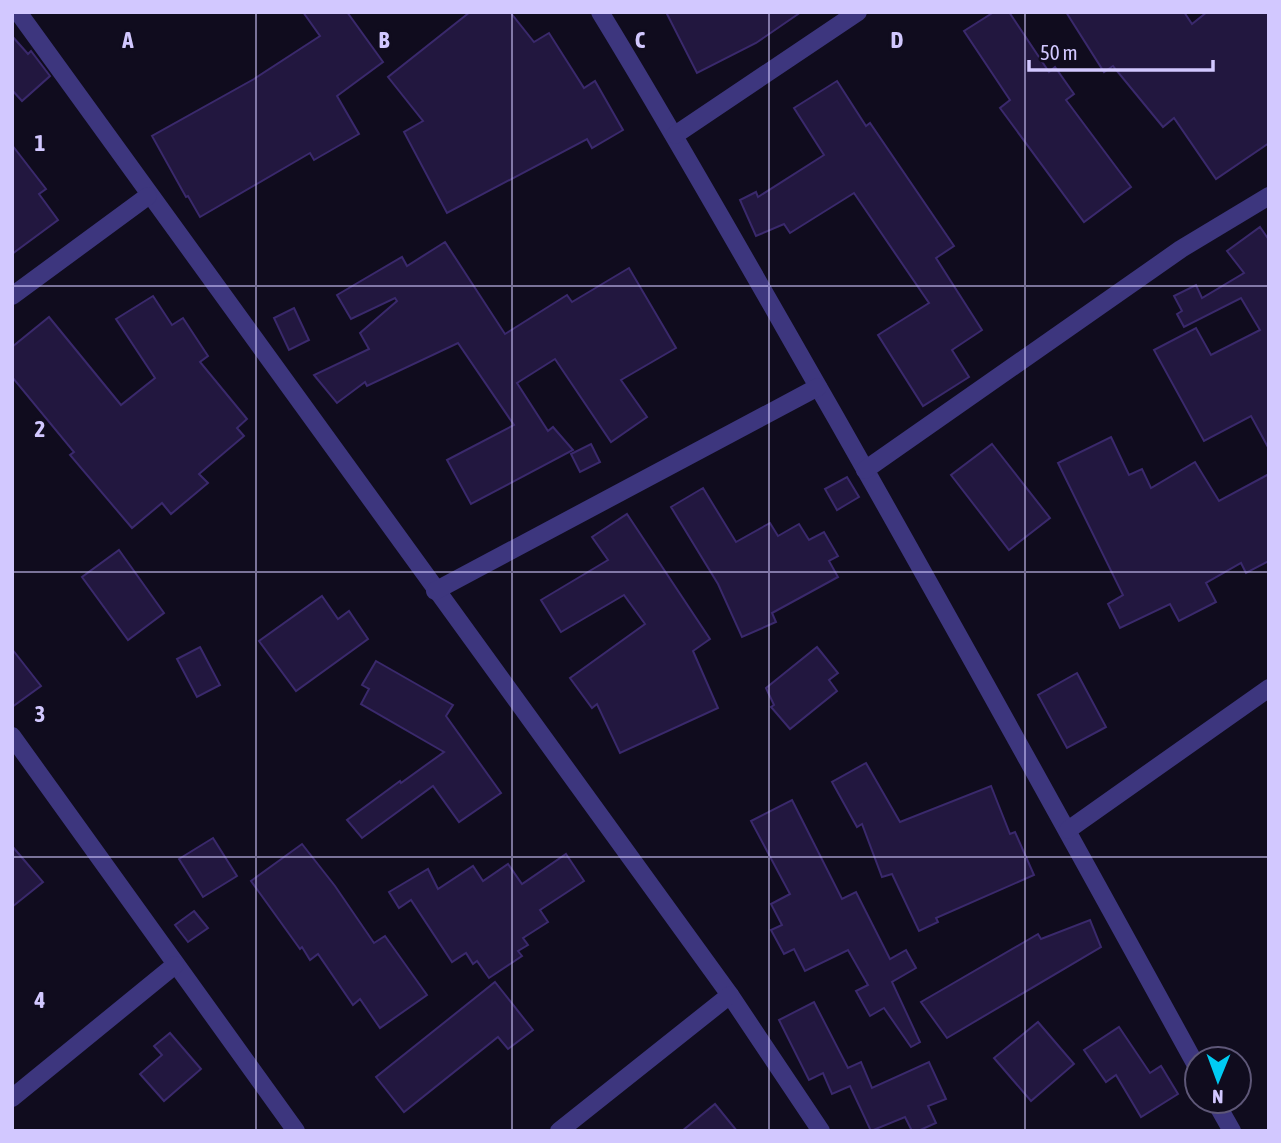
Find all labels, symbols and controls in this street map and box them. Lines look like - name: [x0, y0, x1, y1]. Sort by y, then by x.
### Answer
- text: A: [121, 27, 134, 53]
- text: B: [379, 27, 390, 53]
- text: C: [635, 27, 646, 53]
- text: D: [891, 27, 904, 53]
- scale bar: [1029, 28, 1213, 72]
- text: 50 m: [1040, 40, 1078, 64]
- text: 1: [35, 130, 46, 156]
- text: 2: [35, 416, 45, 442]
- text: 3: [35, 701, 45, 727]
- text: 4: [34, 987, 46, 1013]
- north arrow: [1183, 1045, 1253, 1115]
- text: N: [1212, 1086, 1224, 1108]

